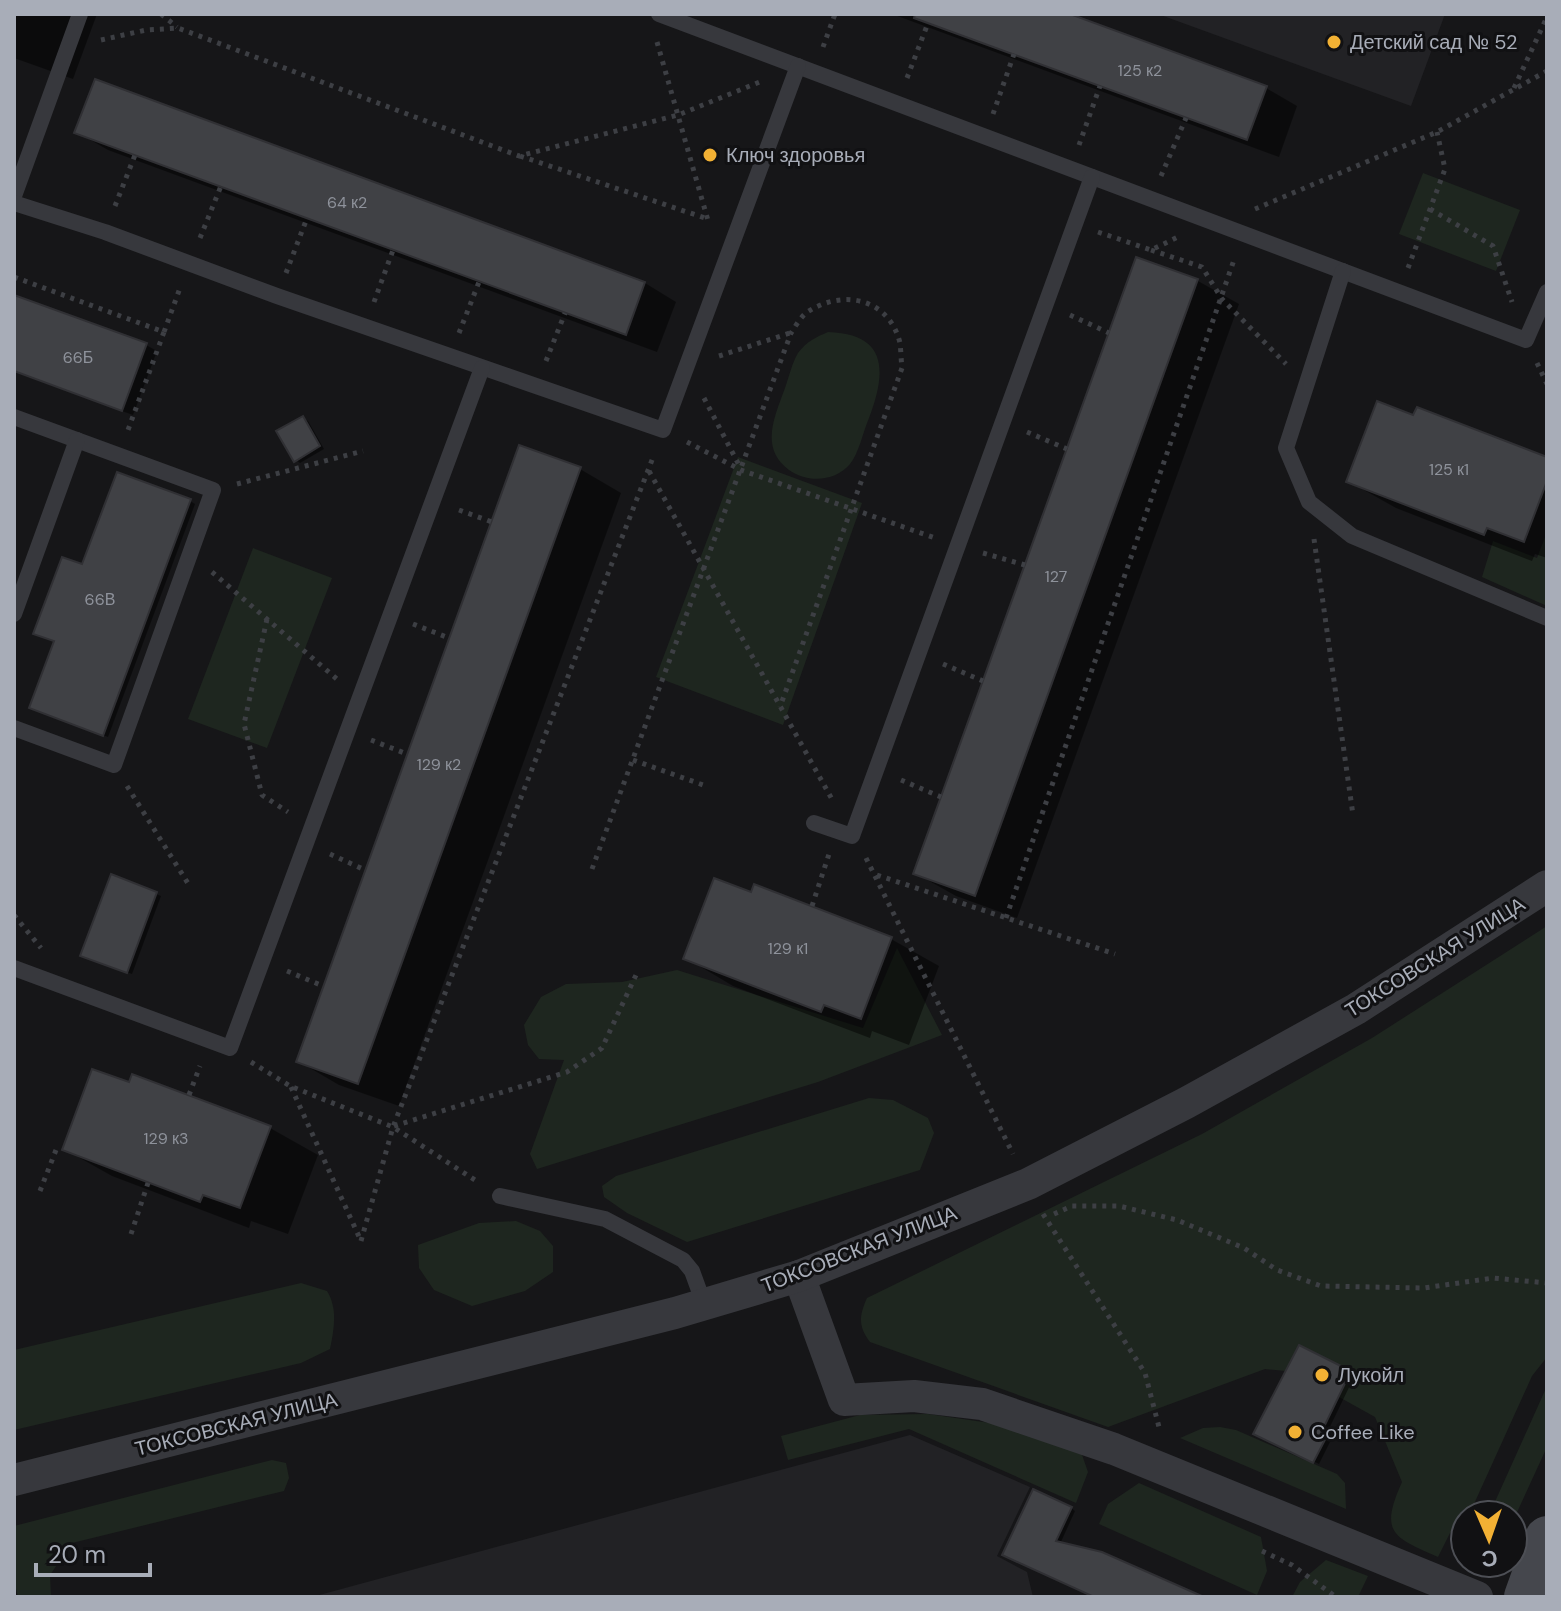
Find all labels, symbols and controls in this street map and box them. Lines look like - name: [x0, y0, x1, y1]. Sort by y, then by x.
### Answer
- place label: Детский сад № 52: [1350, 29, 1518, 55]
- marker: Детский сад № 52: [1325, 33, 1343, 51]
- house number: 125 к2: [1118, 60, 1162, 81]
- place label: Ключ здоровья: [726, 142, 865, 168]
- marker: Ключ здоровья: [701, 146, 719, 164]
- house number: 64 к2: [327, 192, 367, 213]
- house number: 66Б: [63, 347, 93, 368]
- house number: 125 к1: [1429, 459, 1469, 480]
- house number: 127: [1045, 566, 1067, 587]
- house number: 66В: [85, 589, 115, 610]
- house number: 129 к2: [417, 754, 461, 775]
- street label: ТОКСОВСКАЯ УЛИЦА: [1340, 891, 1530, 1023]
- house number: 129 к1: [768, 938, 808, 959]
- house number: 129 к3: [144, 1128, 188, 1149]
- street label: ТОКСОВСКАЯ УЛИЦА: [758, 1199, 961, 1298]
- place label: Лукойл: [1338, 1362, 1404, 1388]
- marker: Лукойл: [1313, 1366, 1331, 1384]
- street label: ТОКСОВСКАЯ УЛИЦА: [132, 1386, 340, 1462]
- place label: Coffee Like: [1311, 1419, 1415, 1445]
- marker: Coffee Like: [1286, 1423, 1304, 1441]
- north arrow: [1449, 1499, 1529, 1579]
- scale bar: [36, 1527, 150, 1577]
- text: 20 m: [48, 1539, 106, 1570]
- text: С: [1481, 1544, 1498, 1573]

